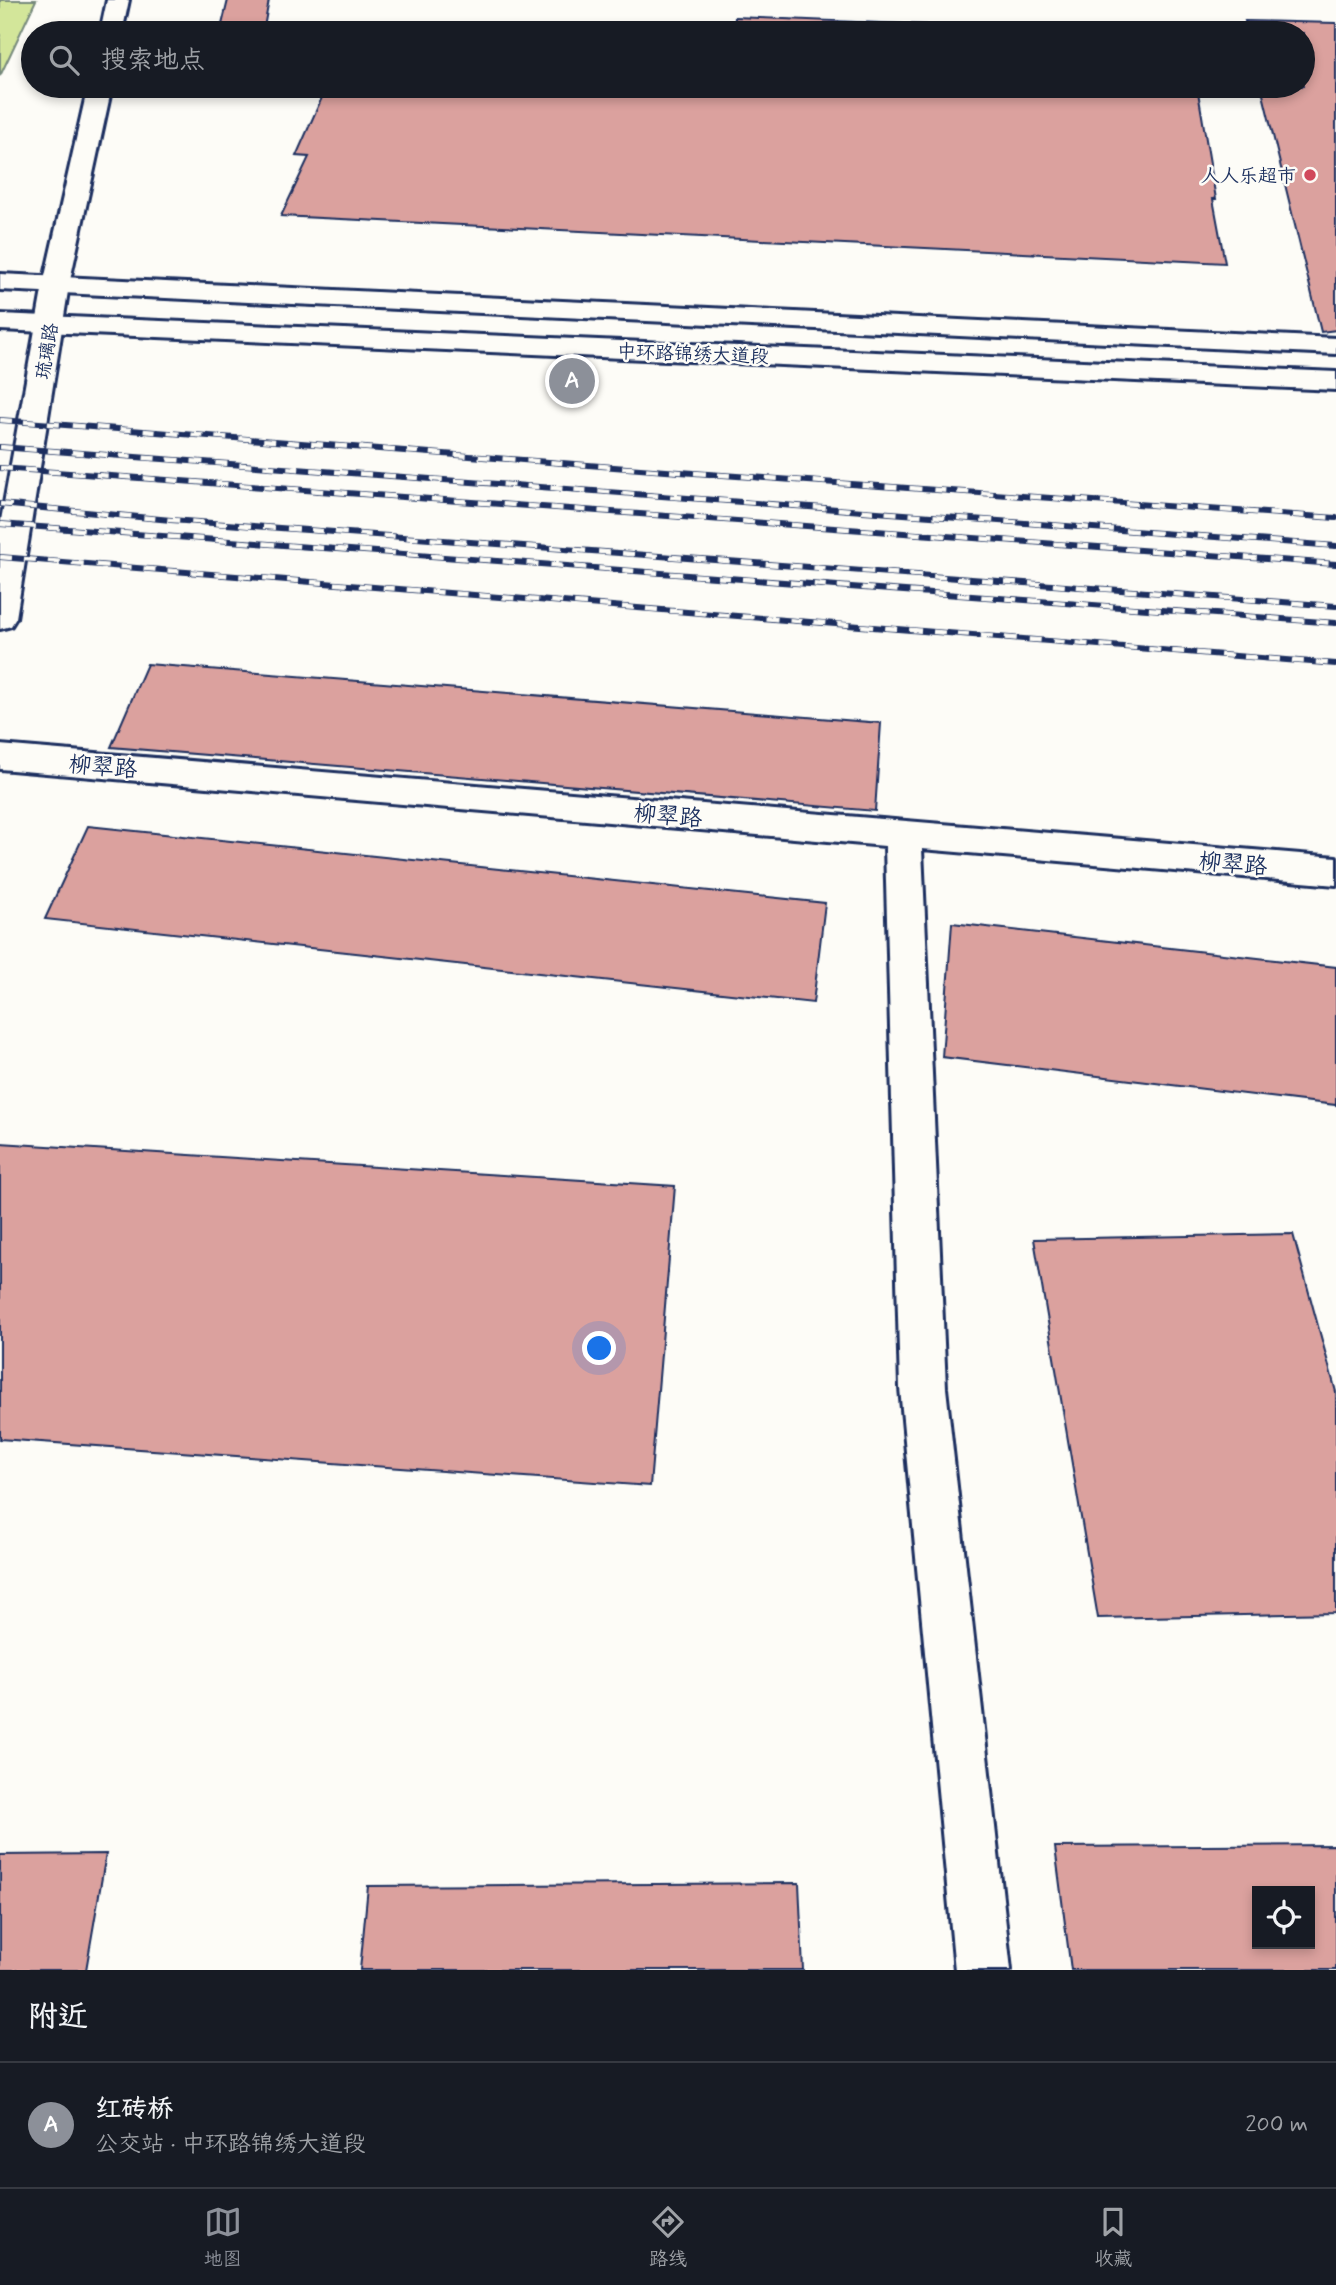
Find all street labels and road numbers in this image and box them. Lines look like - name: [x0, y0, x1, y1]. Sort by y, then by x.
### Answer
- street label: 琉璃路: [31, 321, 64, 381]
- street label: 中环路锦绣大道段: [617, 339, 769, 370]
- street label: 柳翠路: [67, 750, 139, 786]
- street label: 柳翠路: [632, 799, 704, 835]
- street label: 柳翠路: [1197, 847, 1269, 883]

